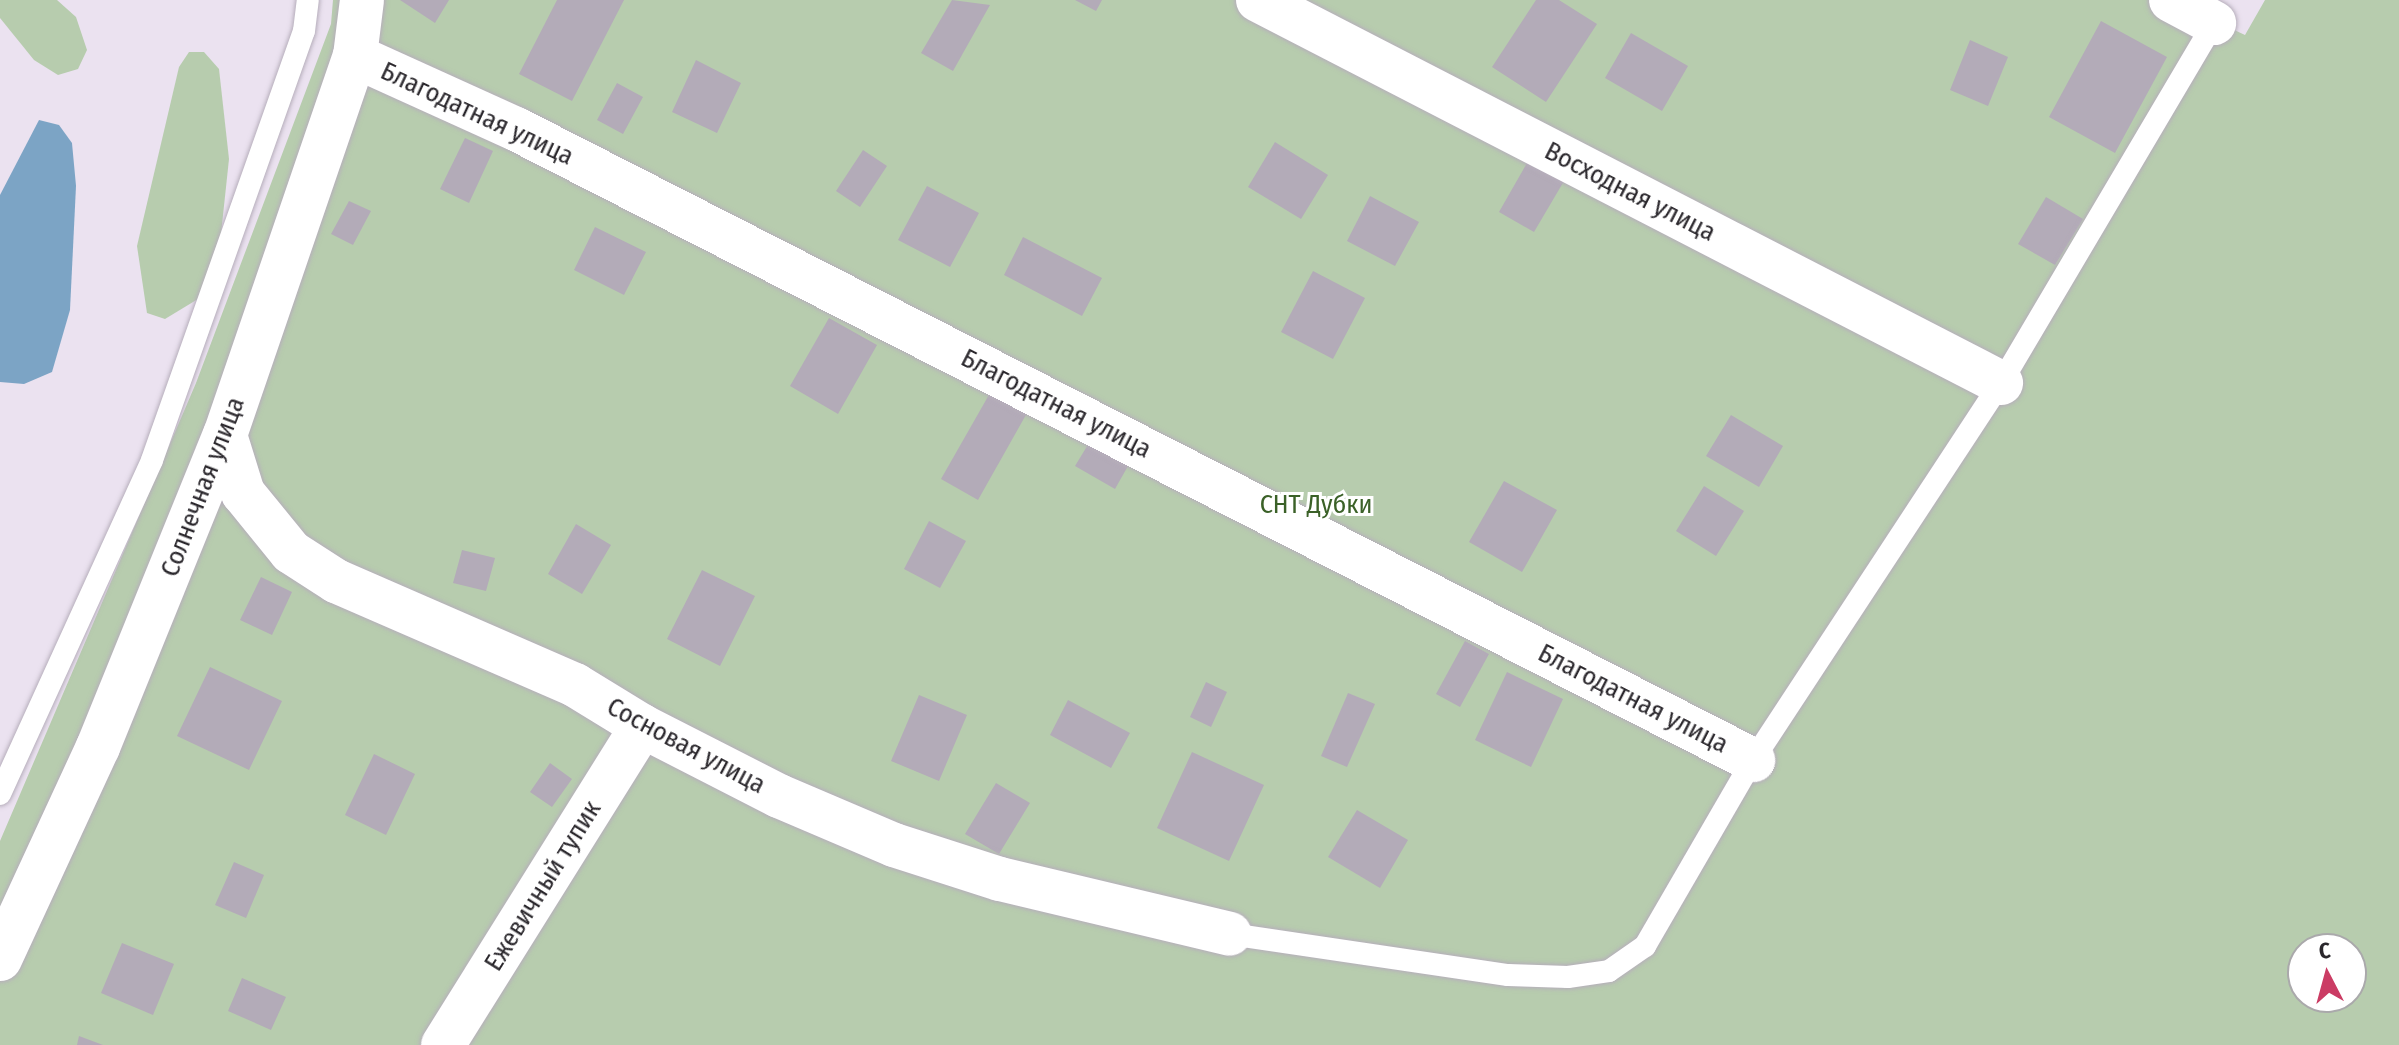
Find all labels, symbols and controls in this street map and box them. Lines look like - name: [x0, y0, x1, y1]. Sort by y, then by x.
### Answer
- street label: Благодатная улица: [376, 56, 578, 172]
- street label: Восходная улица: [1539, 136, 1721, 248]
- street label: Благодатная улица: [956, 343, 1156, 465]
- street label: Солнечная улица: [154, 393, 252, 581]
- park label: СНТ Дубки: [1260, 489, 1372, 521]
- street label: Благодатная улица: [1533, 638, 1733, 760]
- street label: Сосновая улица: [602, 691, 770, 801]
- street label: Ежевичный тупик: [478, 795, 608, 977]
- north arrow: [2287, 933, 2367, 1013]
- text: С: [2318, 937, 2332, 965]

